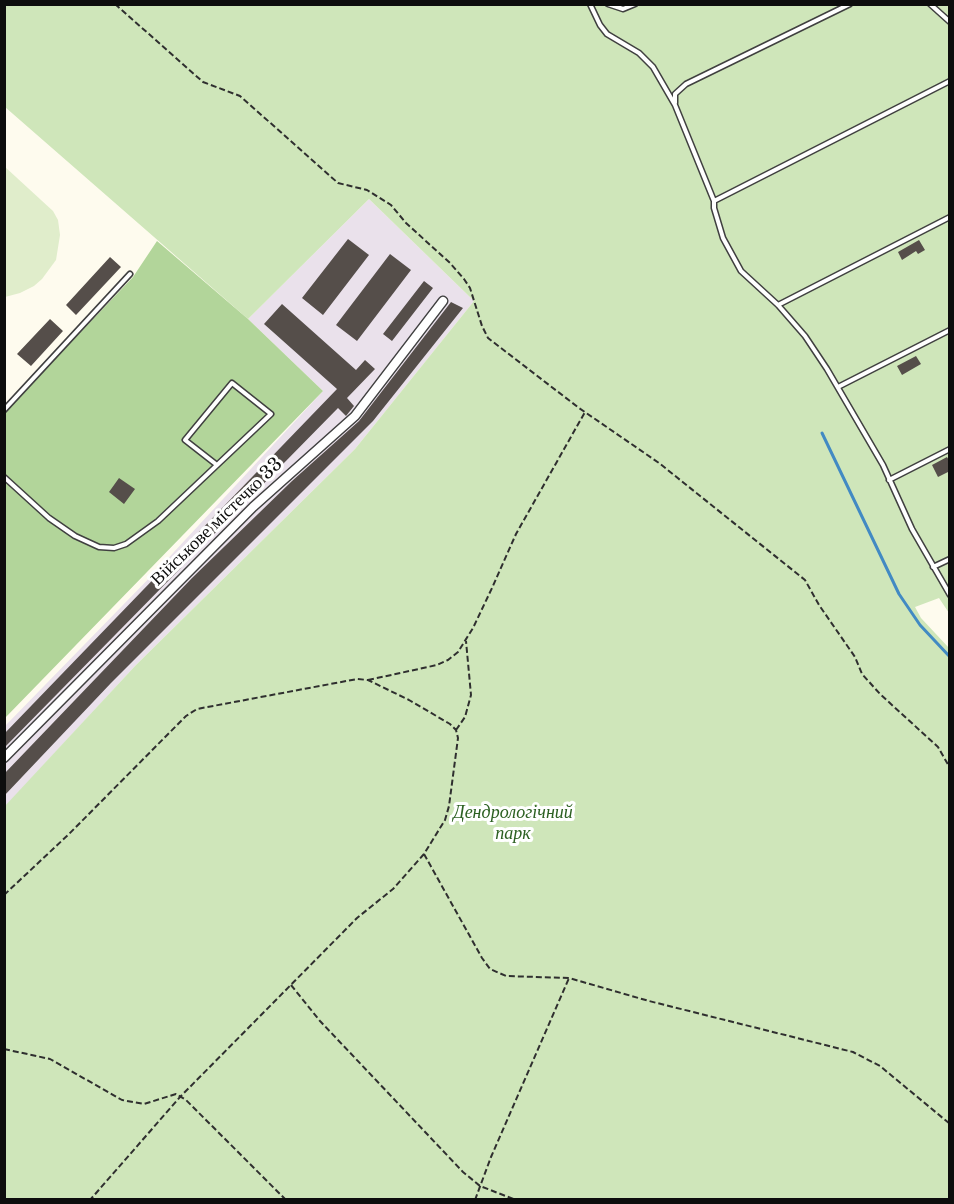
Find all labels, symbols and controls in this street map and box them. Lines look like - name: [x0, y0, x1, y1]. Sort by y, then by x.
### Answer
- street label: Військове містечко 33: [147, 454, 287, 590]
- park label: Дендрологічний парк: [453, 802, 573, 844]

